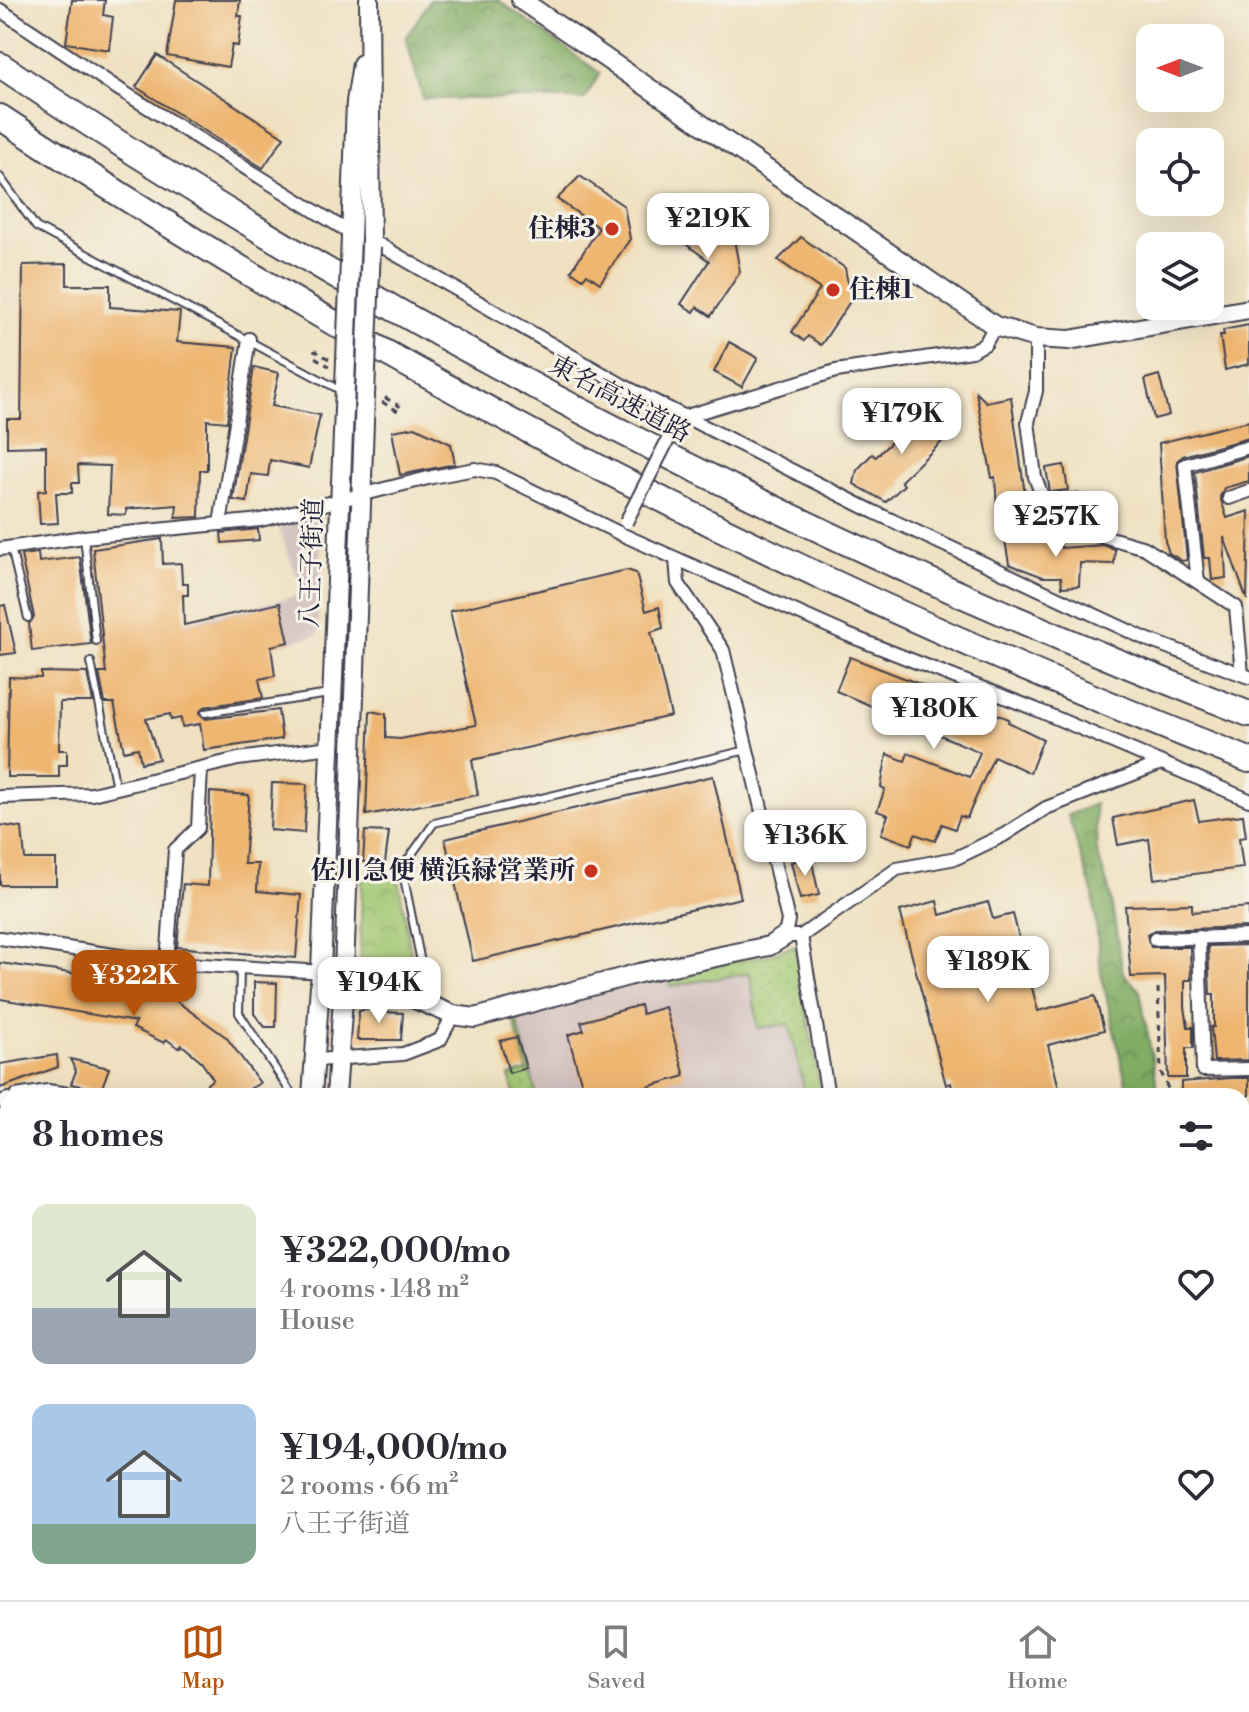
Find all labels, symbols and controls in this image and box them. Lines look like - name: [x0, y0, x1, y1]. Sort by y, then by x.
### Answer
- north arrow: [1136, 24, 1224, 112]
- map controls: [1136, 24, 1224, 320]
- button: locate: [1136, 128, 1224, 216]
- pin: ¥219K: [652, 193, 764, 261]
- text: ¥219K: [665, 203, 751, 235]
- place label: 住棟3: [528, 213, 596, 245]
- marker: 住棟3: [603, 220, 621, 238]
- button: layers: [1136, 232, 1224, 320]
- place label: 住棟1: [849, 274, 914, 306]
- marker: 住棟1: [824, 281, 842, 299]
- street label: 東名高速道路: [544, 348, 696, 450]
- pin: ¥179K: [846, 388, 958, 456]
- text: ¥179K: [860, 398, 944, 430]
- pin: ¥257K: [1000, 491, 1112, 559]
- street label: 八王子街道: [294, 497, 330, 629]
- text: ¥257K: [1012, 501, 1100, 533]
- pin: ¥180K: [878, 683, 990, 751]
- text: ¥180K: [890, 693, 978, 725]
- pin: ¥136K: [749, 810, 861, 878]
- text: ¥136K: [762, 820, 848, 852]
- place label: 佐川急便 横浜緑営業所: [311, 855, 575, 887]
- marker: 佐川急便 横浜緑営業所: [582, 862, 600, 880]
- pin: ¥189K: [932, 936, 1044, 1004]
- text: ¥189K: [945, 946, 1031, 978]
- pin: ¥322K: [78, 950, 190, 1018]
- pin: ¥194K: [323, 957, 435, 1025]
- text: ¥322K: [89, 960, 179, 992]
- text: ¥194K: [336, 967, 422, 999]
- icon: filters: [1174, 1114, 1218, 1158]
- text: 8 homes: [32, 1115, 164, 1157]
- text: ¥322,000/mo: [280, 1231, 511, 1273]
- icon: home: [96, 1236, 192, 1332]
- icon: heart: [1174, 1262, 1218, 1306]
- text: 4 rooms · 148 m²: [280, 1273, 469, 1305]
- text: House: [280, 1305, 355, 1337]
- text: ¥194,000/mo: [280, 1428, 508, 1470]
- icon: home: [96, 1436, 192, 1532]
- icon: heart: [1174, 1462, 1218, 1506]
- text: 2 rooms · 66 m²: [280, 1470, 458, 1502]
- text: 八王子街道: [280, 1508, 410, 1540]
- tab: Map: [181, 1620, 225, 1695]
- tab: Saved: [587, 1620, 645, 1695]
- tab: Home: [1007, 1620, 1068, 1695]

